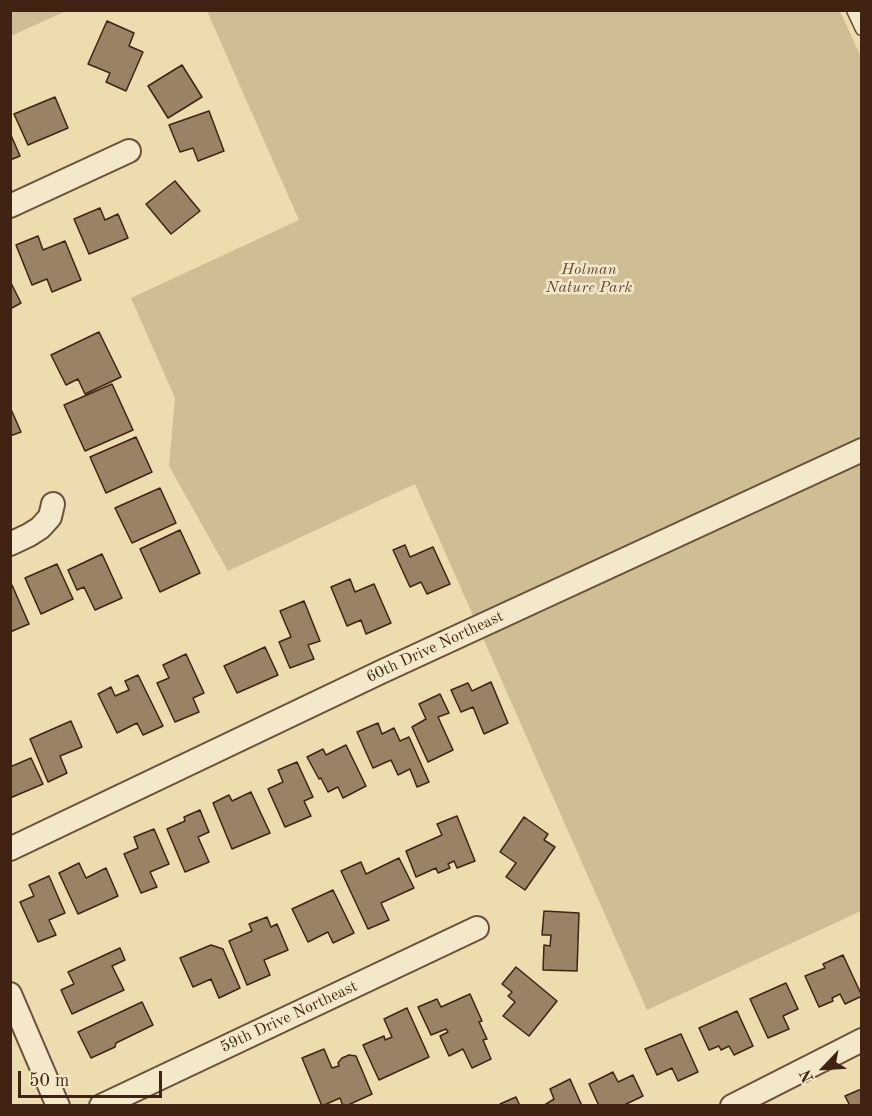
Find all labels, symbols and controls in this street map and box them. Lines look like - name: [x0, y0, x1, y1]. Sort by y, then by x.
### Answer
- park label: Holman Nature Park: [546, 260, 632, 298]
- street label: 60th Drive Northeast: [363, 607, 507, 687]
- street label: 59th Drive Northeast: [217, 977, 361, 1057]
- north arrow: [794, 1038, 854, 1098]
- scale bar: [21, 1059, 165, 1097]
- text: N: [798, 1067, 818, 1085]
- text: 50 m: [29, 1072, 69, 1090]

